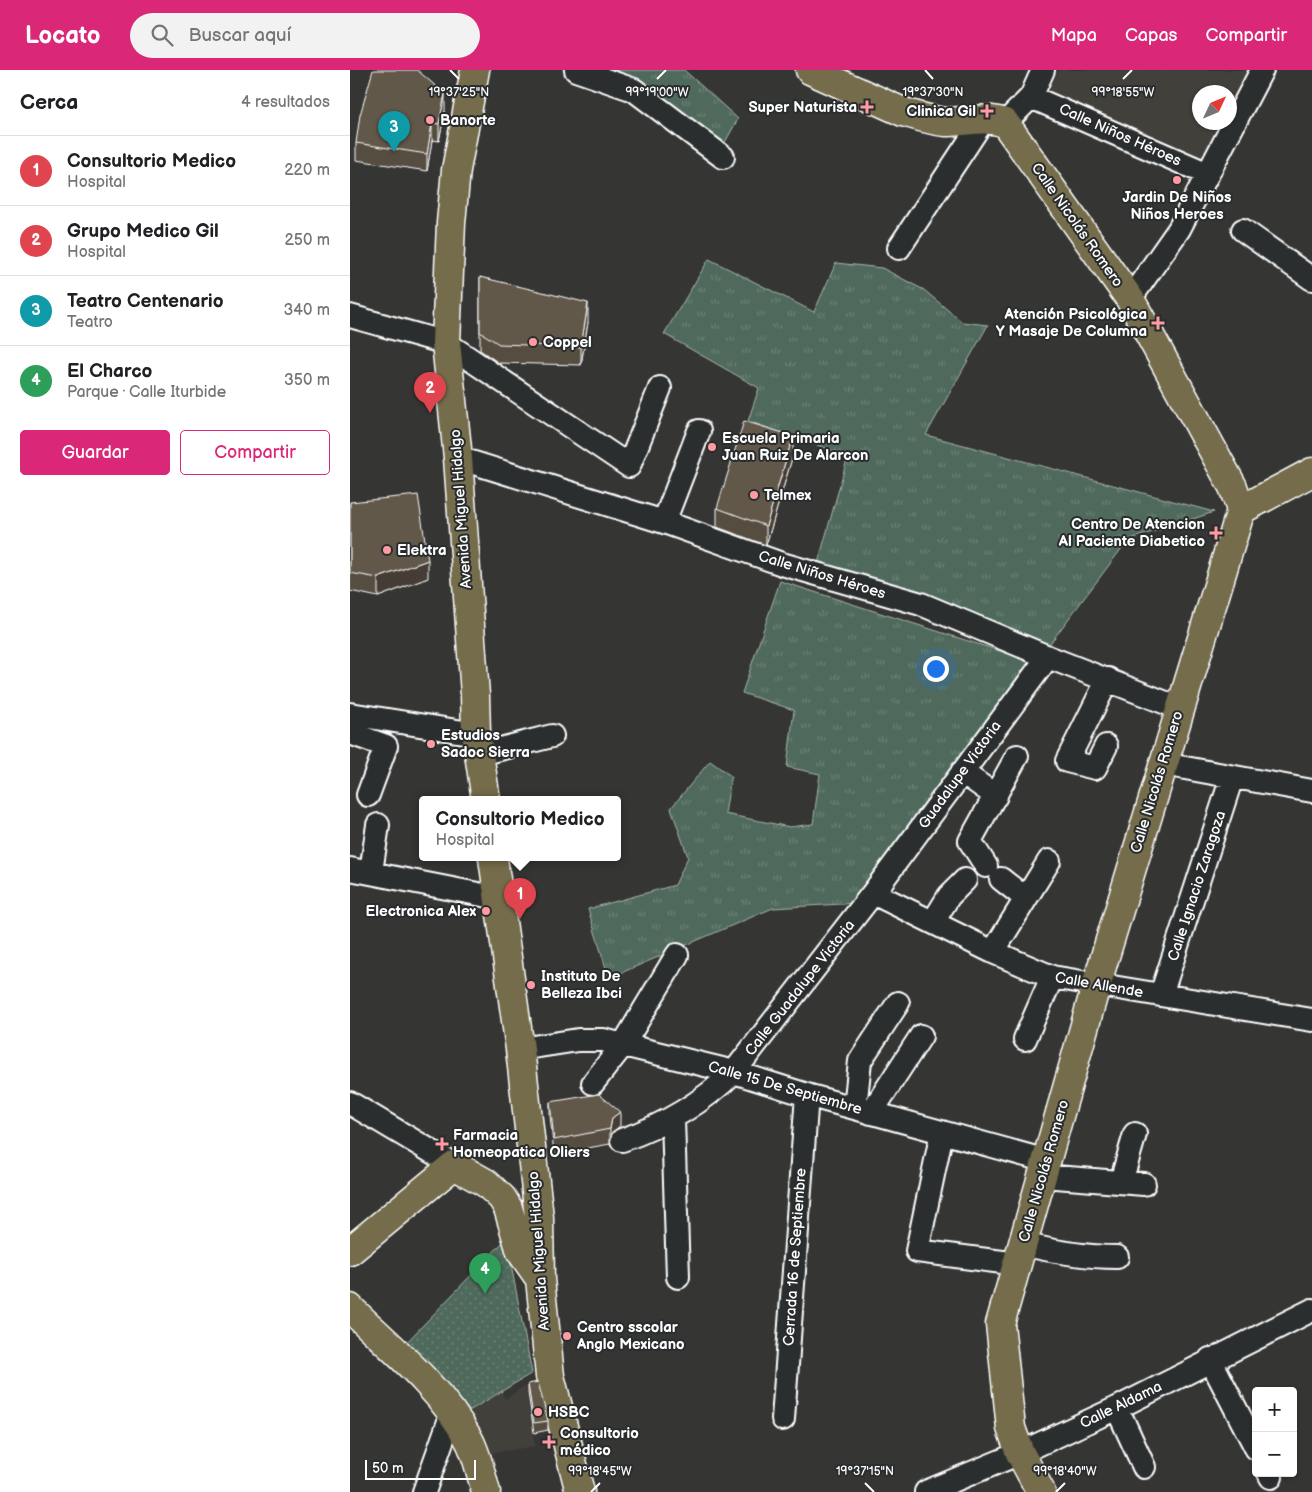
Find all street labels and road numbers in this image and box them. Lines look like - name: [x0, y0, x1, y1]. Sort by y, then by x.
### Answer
- street label: Calle Niños Héroes: [1056, 99, 1185, 171]
- street label: Calle Nicolás Romero: [1027, 159, 1127, 291]
- street label: Avenida Miguel Hidalgo: [446, 429, 476, 589]
- street label: Calle Niños Héroes: [756, 547, 888, 604]
- street label: Calle Nicolás Romero: [1126, 709, 1188, 855]
- street label: Guadalupe Victoria: [914, 717, 1006, 833]
- street label: Calle Ignacio Zaragoza: [1164, 808, 1230, 964]
- street label: Calle Guadalupe Victoria: [741, 916, 859, 1060]
- street label: Calle Allende: [1053, 968, 1145, 1002]
- street label: Calle 15 De Septiembre: [706, 1057, 864, 1119]
- street label: Calle Nicolás Romero: [1015, 1098, 1073, 1244]
- street label: Cerrada 16 de Septiembre: [779, 1167, 811, 1347]
- street label: Avenida Miguel Hidalgo: [524, 1171, 554, 1331]
- street label: Calle Aldama: [1077, 1377, 1165, 1433]

